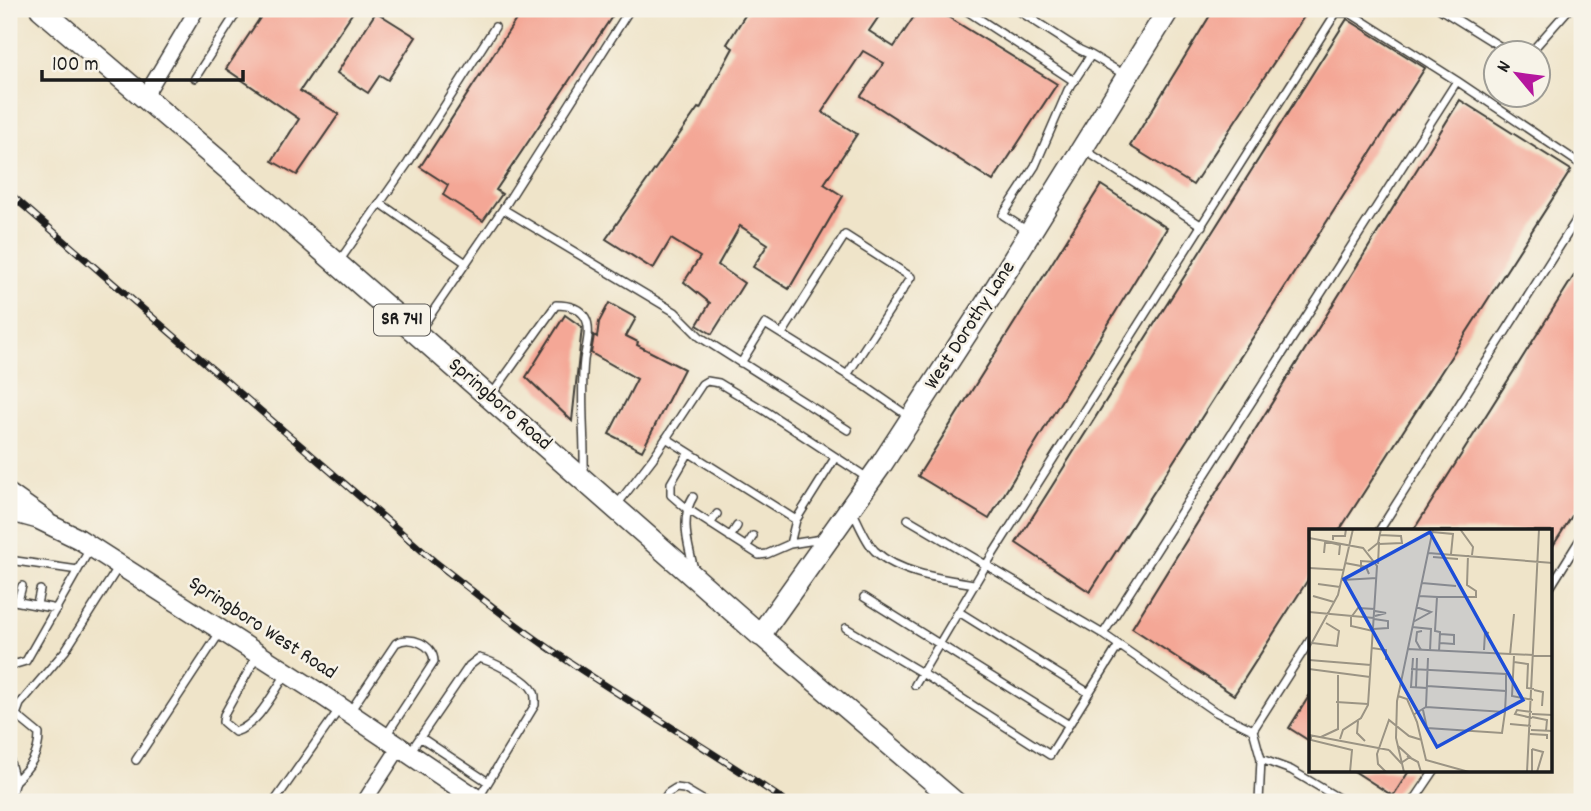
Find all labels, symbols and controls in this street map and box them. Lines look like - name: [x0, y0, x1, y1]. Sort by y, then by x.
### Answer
- scale bar: [42, 38, 243, 82]
- north arrow: [1482, 38, 1552, 108]
- text: 100 m: [52, 51, 99, 81]
- text: N: [1491, 57, 1519, 78]
- street label: West Dorothy Lane: [918, 256, 1024, 396]
- road number: SR 741: [374, 304, 430, 336]
- street label: Springboro Road: [440, 351, 558, 459]
- inset map: [1309, 529, 1552, 772]
- street label: Springboro West Road: [182, 570, 342, 688]

